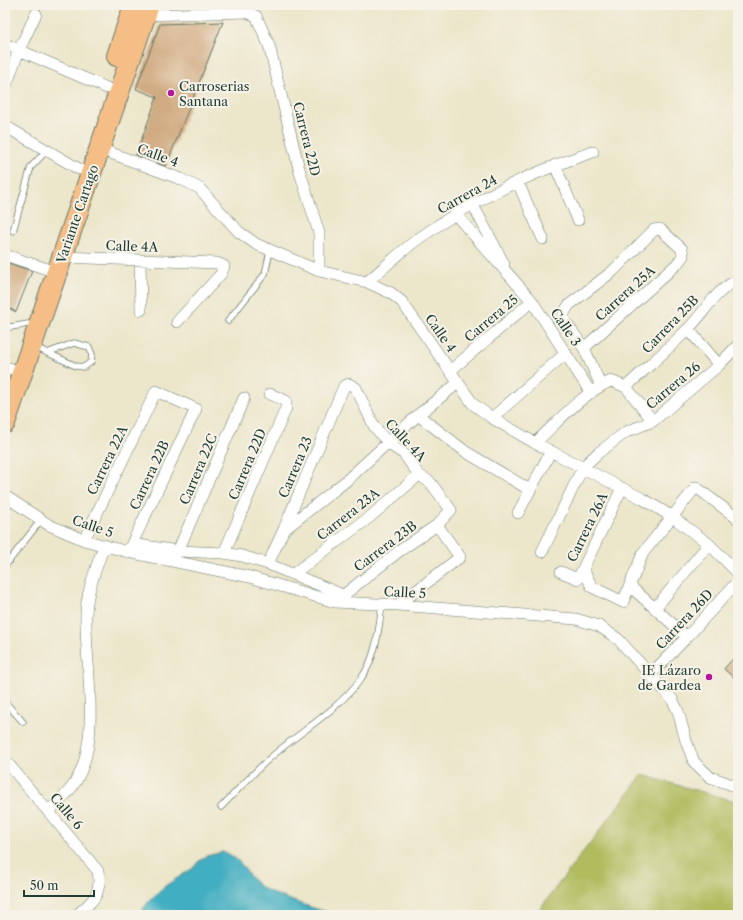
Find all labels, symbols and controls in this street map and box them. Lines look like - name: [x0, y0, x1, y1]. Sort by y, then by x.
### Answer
- place label: Carroserias Santana: [179, 78, 250, 109]
- marker: Carroserias Santana: [166, 88, 176, 98]
- street label: Carrera 22D: [290, 100, 324, 178]
- street label: Calle 4: [135, 140, 181, 170]
- street label: Variante Cartago: [52, 162, 101, 266]
- street label: Carrera 24: [434, 171, 500, 217]
- street label: Calle 4A: [105, 237, 159, 255]
- street label: Carrera 25A: [592, 262, 658, 324]
- street label: Carrera 25: [461, 291, 521, 345]
- street label: Carrera 25B: [638, 292, 702, 356]
- street label: Calle 3: [547, 305, 585, 349]
- street label: Calle 4: [422, 311, 460, 355]
- street label: Carrera 26: [643, 358, 704, 412]
- street label: Calle 4A: [382, 415, 430, 465]
- street label: Carrera 22A: [83, 422, 131, 497]
- street label: Carrera 22D: [225, 426, 269, 502]
- street label: Carrera 22C: [176, 431, 220, 507]
- street label: Carrera 23: [275, 434, 315, 500]
- street label: Carrera 22B: [126, 438, 172, 512]
- street label: Carrera 23A: [314, 484, 383, 543]
- street label: Carrera 26A: [563, 489, 611, 564]
- street label: Calle 5: [70, 512, 116, 540]
- street label: Carrera 23B: [351, 517, 419, 575]
- street label: Calle 5: [383, 583, 427, 601]
- street label: Carrera 26D: [652, 586, 716, 652]
- place label: IE Lázaro de Gardea: [638, 662, 701, 693]
- marker: IE Lázaro de Gardea: [704, 672, 714, 682]
- street label: Calle 6: [47, 789, 87, 833]
- scale bar: [24, 872, 94, 898]
- text: 50 m: [30, 878, 59, 893]

